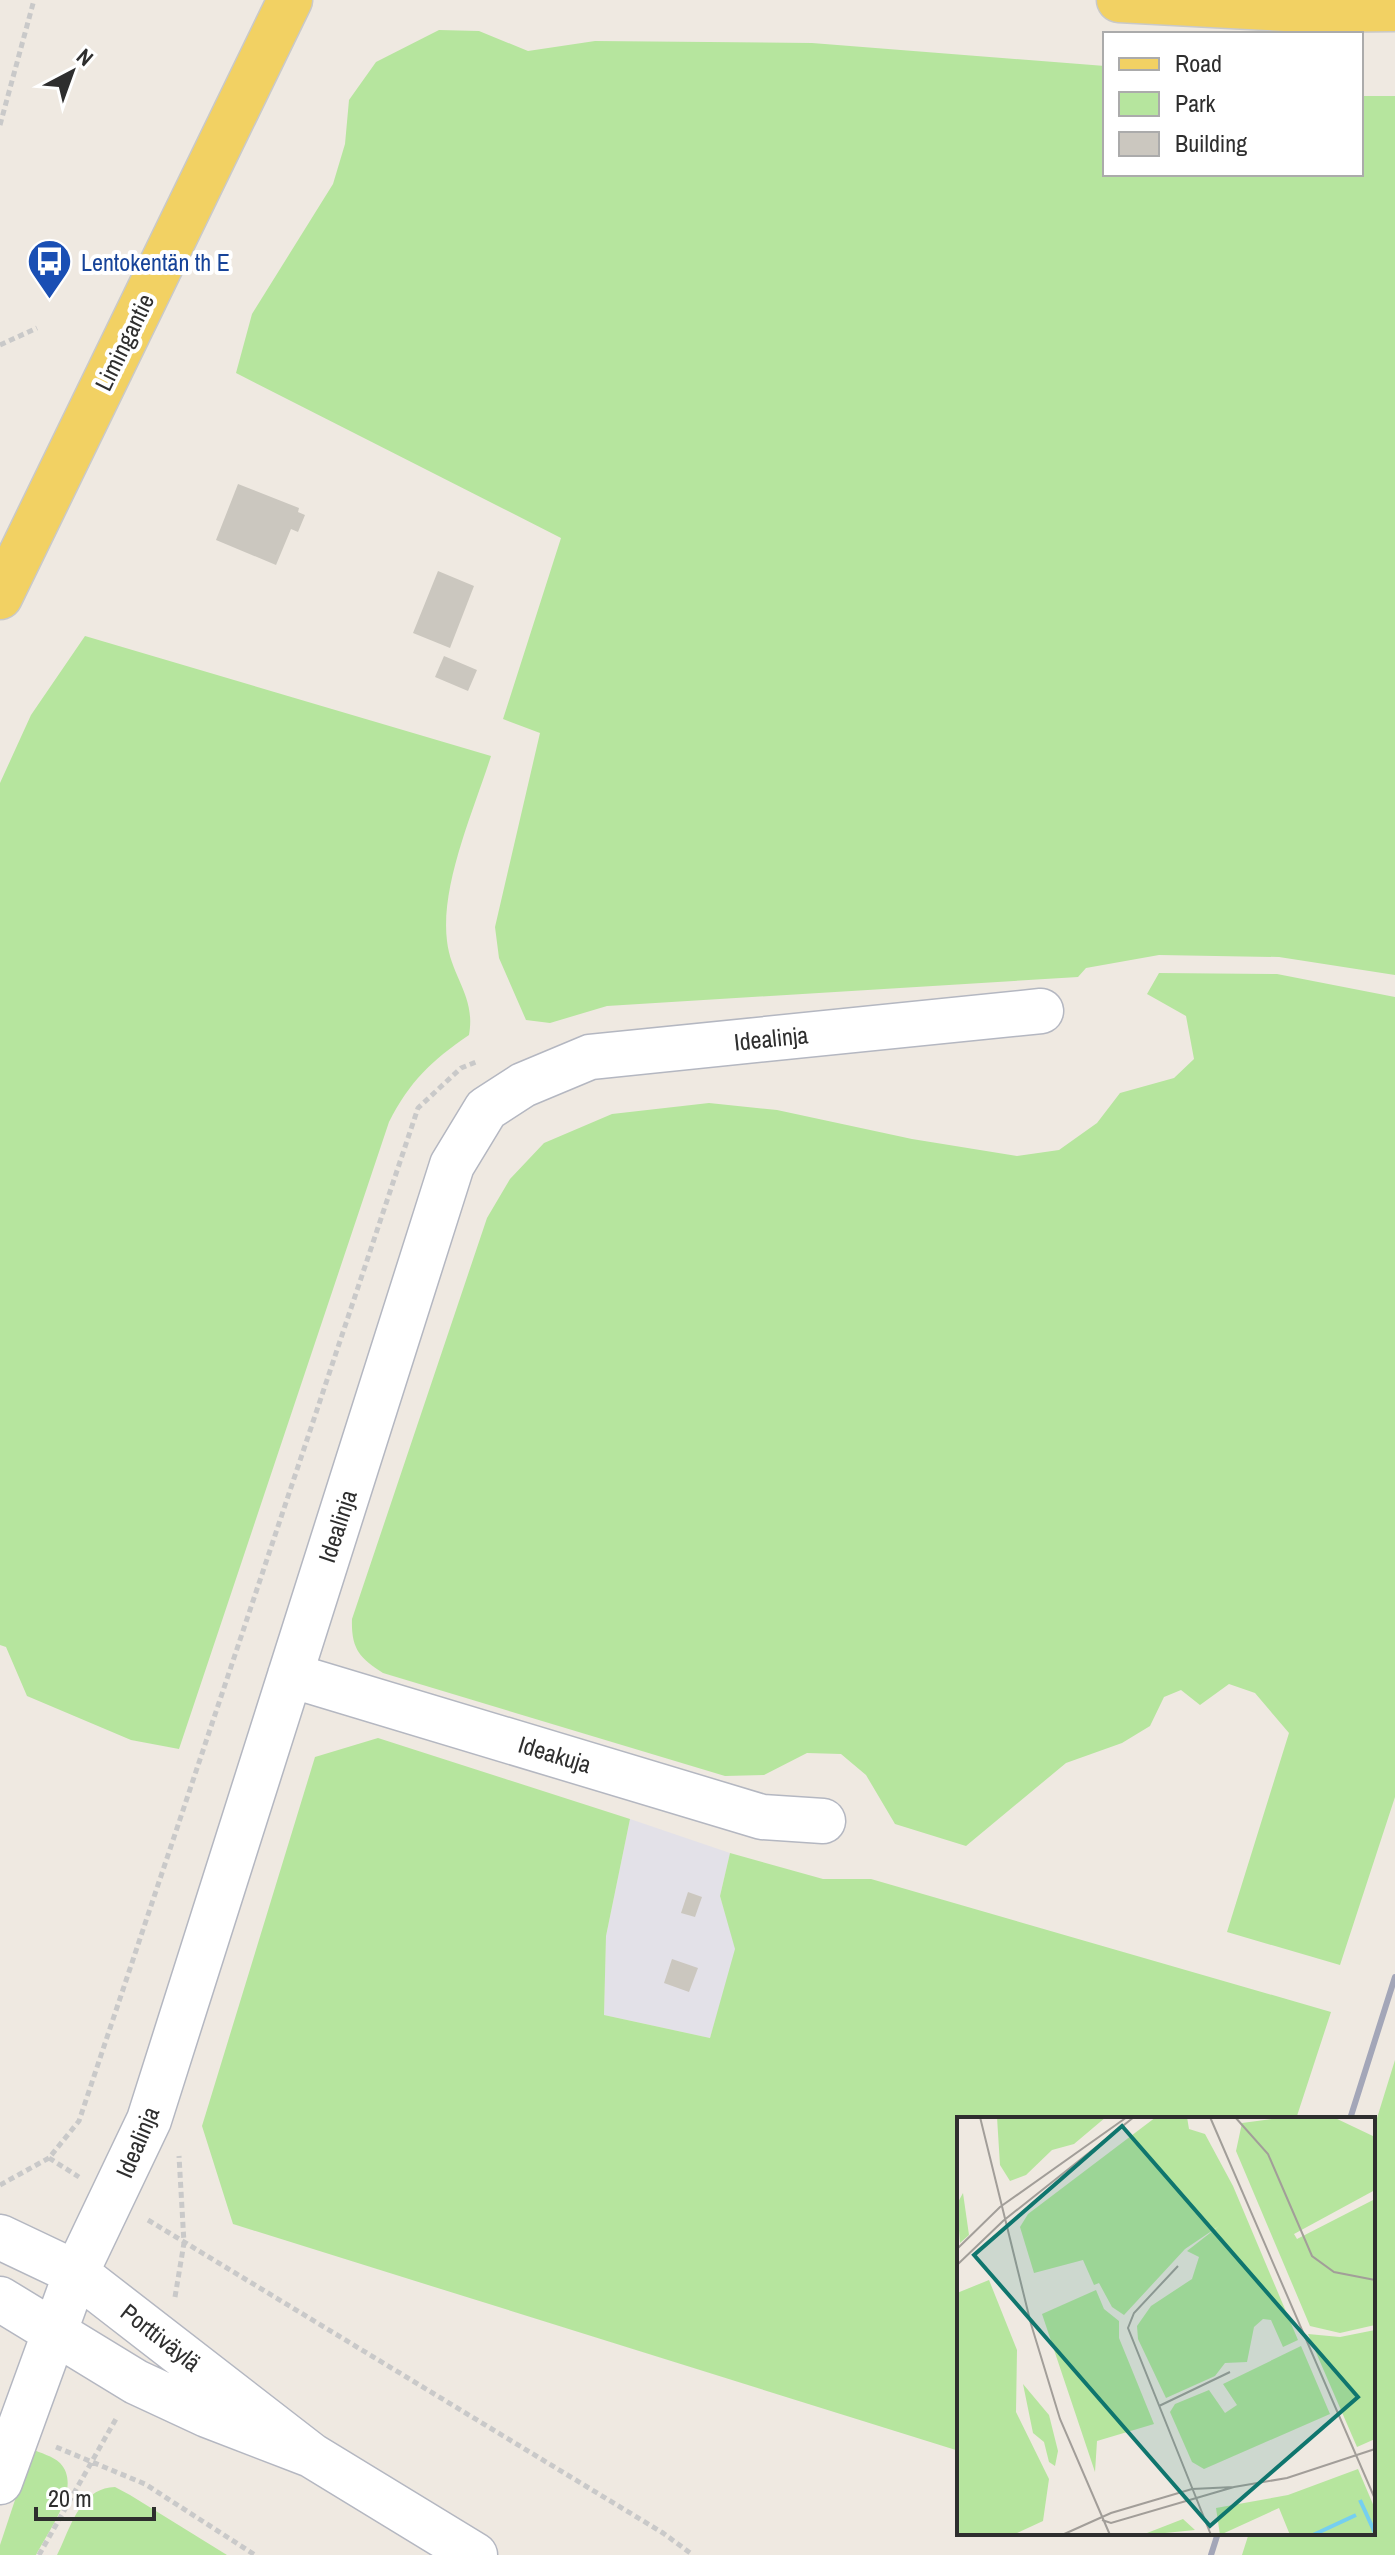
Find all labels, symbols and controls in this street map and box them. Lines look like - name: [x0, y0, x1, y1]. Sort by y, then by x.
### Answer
- north arrow: [32, 32, 112, 112]
- legend: [1103, 32, 1363, 176]
- text: N: [70, 41, 100, 73]
- text: Road: [1175, 47, 1222, 79]
- text: Park: [1175, 87, 1216, 119]
- text: Building: [1175, 127, 1247, 159]
- bus stop icon: Lentokentän th E: [26, 238, 74, 301]
- place label: Lentokentän th E: [81, 246, 230, 278]
- street label: Limingantie: [87, 288, 161, 396]
- street label: Idealinja: [732, 1018, 810, 1058]
- street label: Idealinja: [310, 1486, 364, 1566]
- street label: Ideakuja: [515, 1728, 595, 1780]
- street label: Idealinja: [108, 2101, 166, 2182]
- inset map: [957, 2117, 1375, 2535]
- street label: Porttiväylä: [115, 2296, 208, 2378]
- scale bar: [36, 2471, 154, 2521]
- text: 20 m: [48, 2482, 92, 2514]

